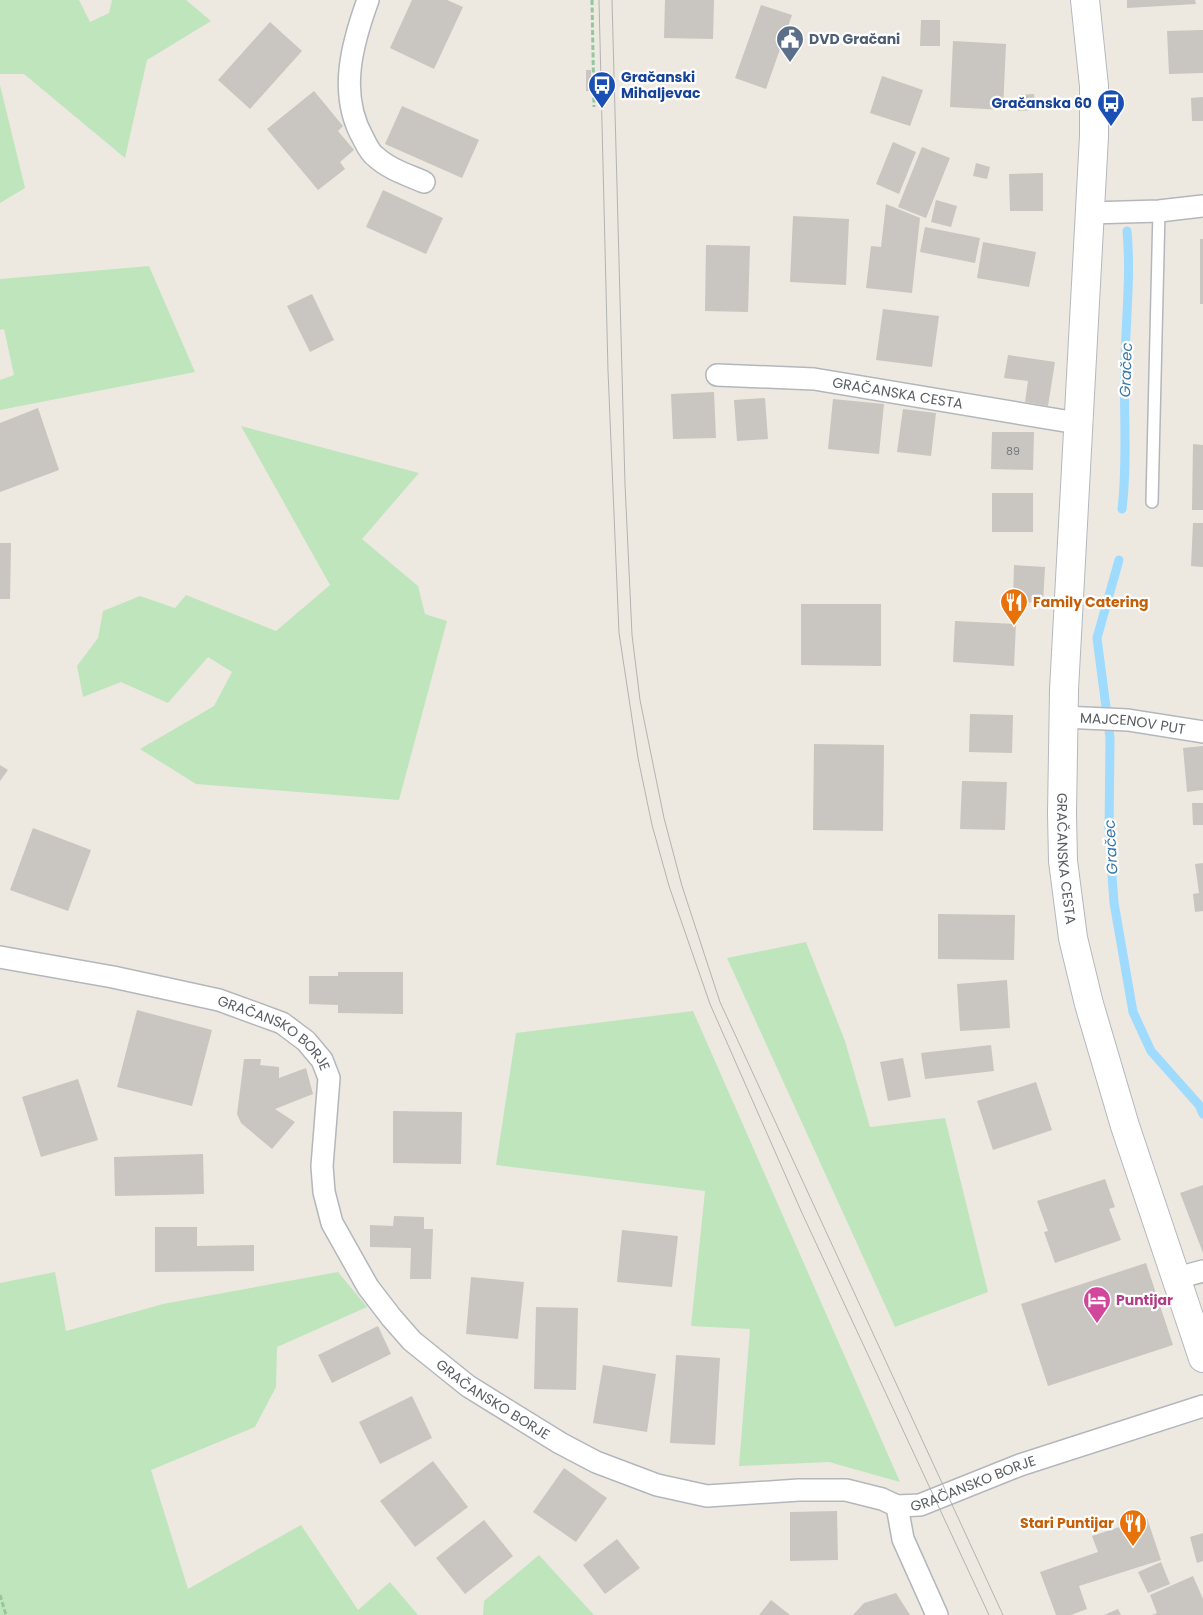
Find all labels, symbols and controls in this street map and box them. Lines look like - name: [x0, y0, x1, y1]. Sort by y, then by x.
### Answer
- public building icon: DVD Gračani: [775, 24, 805, 63]
- place label: DVD Gračani: [809, 29, 900, 49]
- place label: Gračanski Mihaljevac: [621, 67, 701, 103]
- bus stop icon: Gračanski Mihaljevac: [587, 70, 617, 109]
- bus stop icon: Gračanska 60: [1096, 88, 1126, 127]
- place label: Gračanska 60: [991, 93, 1092, 113]
- water label: Gračec: [1114, 342, 1137, 398]
- street label: GRAČANSKA CESTA: [831, 372, 964, 414]
- house number: 89: [1006, 443, 1020, 459]
- restaurant icon: Family Catering: [999, 587, 1029, 626]
- place label: Family Catering: [1033, 592, 1149, 612]
- street label: MAJCENOV PUT: [1079, 708, 1187, 739]
- street label: GRAČANSKA CESTA: [1052, 793, 1081, 925]
- water label: Gračec: [1099, 819, 1122, 875]
- street label: GRAČANSKO BORJE: [215, 990, 335, 1073]
- hotel icon: Puntijar: [1082, 1285, 1112, 1324]
- place label: Puntijar: [1116, 1290, 1173, 1310]
- street label: GRAČANSKO BORJE: [432, 1354, 554, 1444]
- street label: GRAČANSKO BORJE: [910, 1451, 1038, 1515]
- restaurant icon: Stari Puntijar: [1118, 1508, 1148, 1547]
- place label: Stari Puntijar: [1020, 1513, 1114, 1533]

